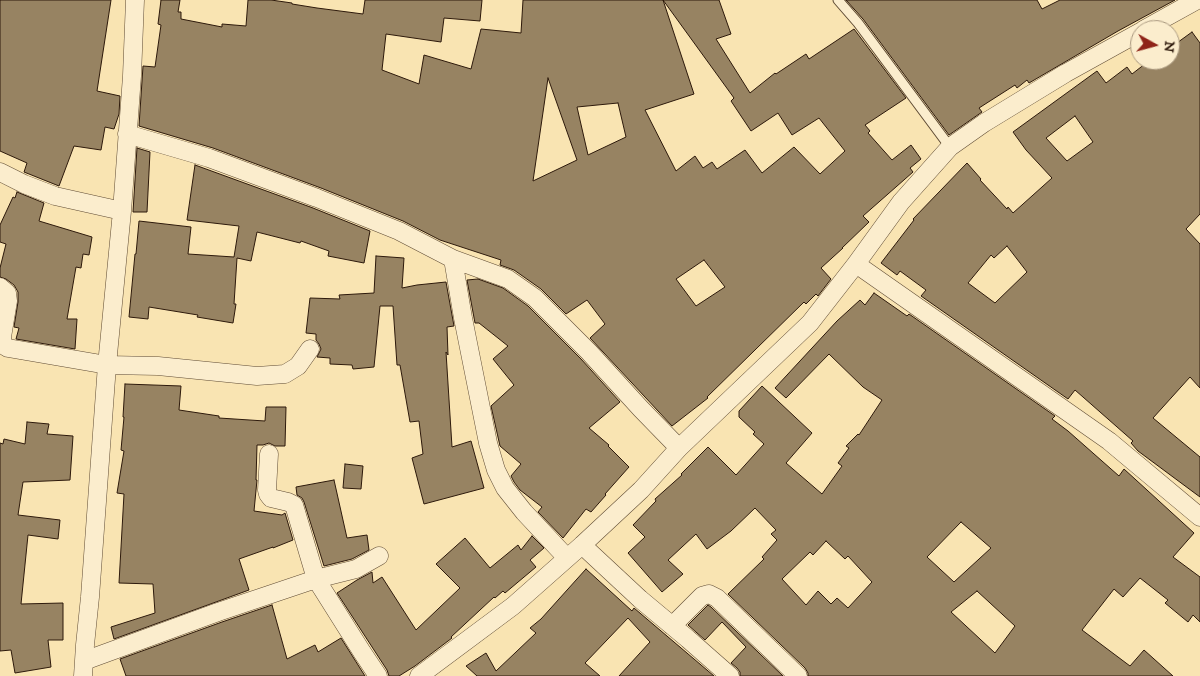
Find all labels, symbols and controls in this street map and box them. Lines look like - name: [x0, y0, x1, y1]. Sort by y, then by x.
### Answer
- north arrow: [1130, 20, 1180, 70]
- text: N: [1159, 40, 1179, 54]

